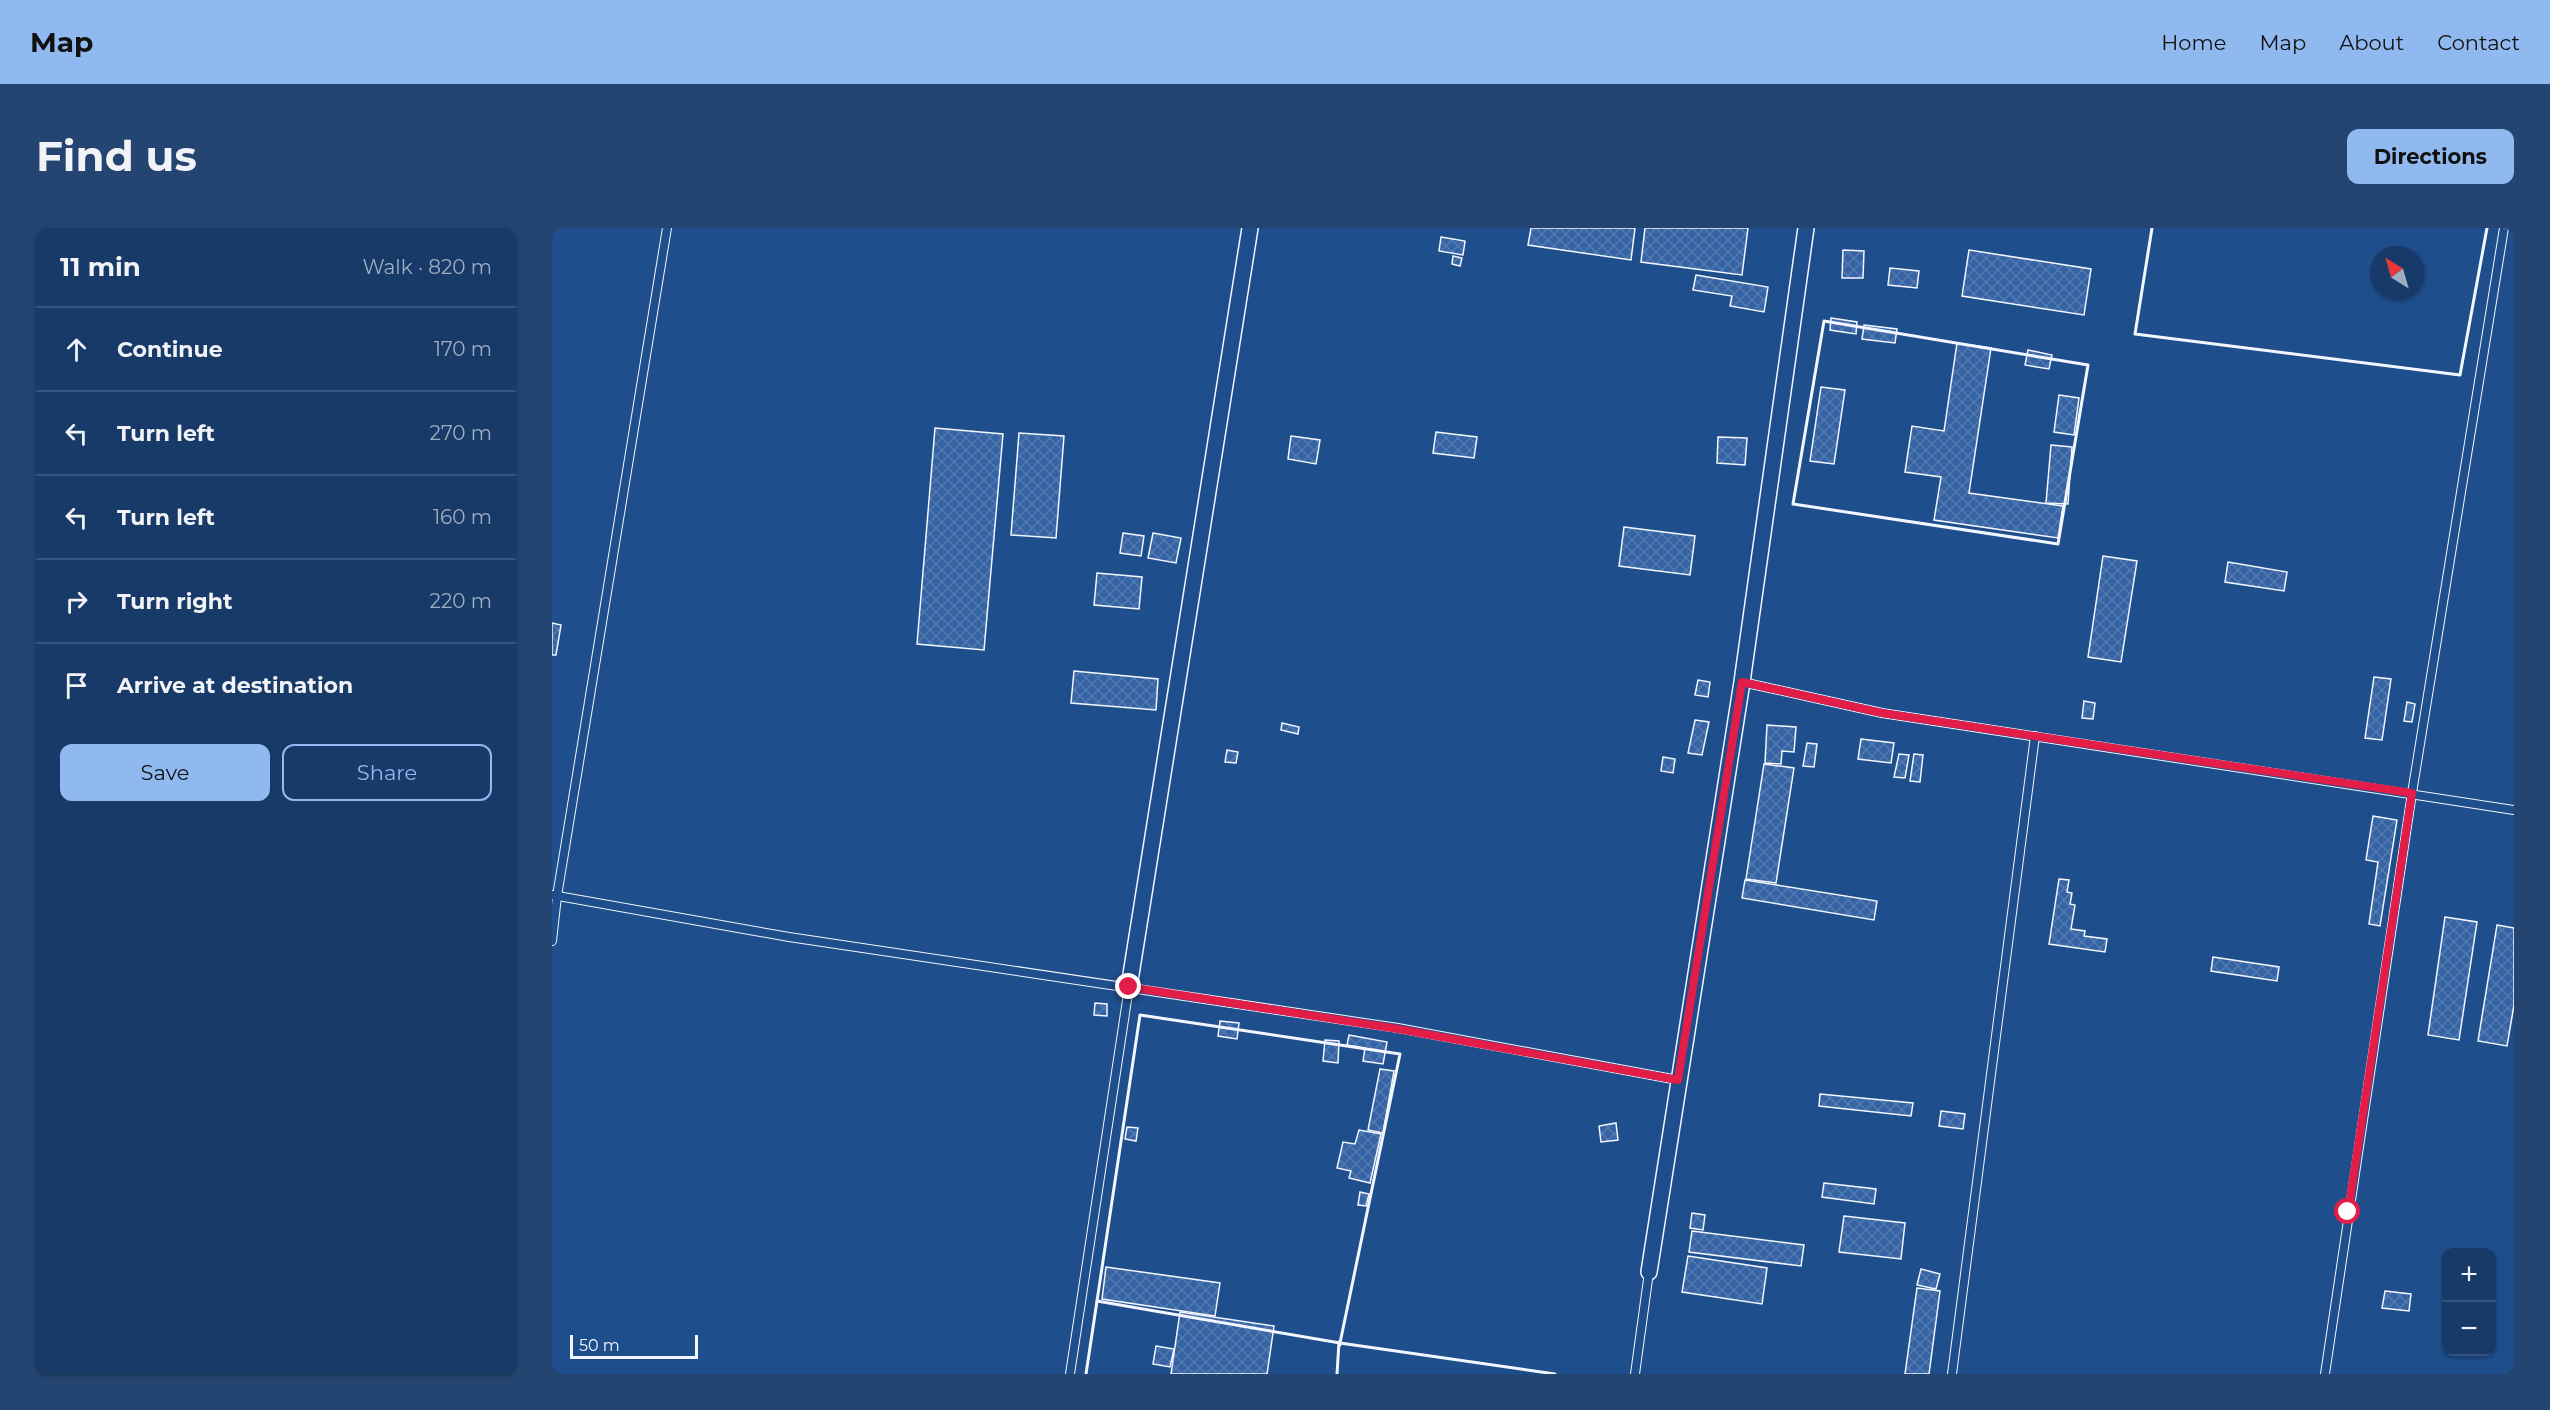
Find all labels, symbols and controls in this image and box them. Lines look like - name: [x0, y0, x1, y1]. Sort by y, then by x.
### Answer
- text: Map: [30, 25, 93, 59]
- text: Home: [2161, 30, 2226, 55]
- text: Map: [2259, 30, 2306, 55]
- text: About: [2339, 30, 2404, 55]
- text: Contact: [2437, 30, 2520, 55]
- button: Directions: [2347, 129, 2514, 184]
- text: Find us: [36, 130, 197, 182]
- north arrow: [2370, 246, 2424, 300]
- text: 11 min: [60, 251, 141, 283]
- text: Walk · 820 m: [362, 255, 492, 279]
- icon: ahead: [60, 333, 93, 366]
- text: Continue: [117, 336, 223, 363]
- text: 170 m: [434, 337, 492, 361]
- icon: left: [60, 417, 93, 450]
- text: Turn left: [117, 420, 215, 447]
- text: 270 m: [430, 421, 492, 445]
- icon: left: [60, 501, 93, 534]
- text: Turn left: [117, 504, 215, 531]
- text: 160 m: [433, 505, 492, 529]
- icon: right: [60, 585, 93, 618]
- text: Turn right: [117, 588, 232, 615]
- text: 220 m: [430, 589, 492, 613]
- icon: arrive: [60, 669, 93, 702]
- text: Arrive at destination: [117, 672, 353, 699]
- button: Save: [60, 744, 270, 801]
- button: Share: [282, 744, 492, 801]
- route end: [1115, 973, 1141, 999]
- route start: [2334, 1198, 2360, 1224]
- map controls: [2442, 1248, 2496, 1356]
- button: +: [2442, 1248, 2496, 1302]
- button: −: [2442, 1302, 2496, 1356]
- scale bar: [570, 1332, 698, 1360]
- text: 50 m: [579, 1336, 620, 1355]

